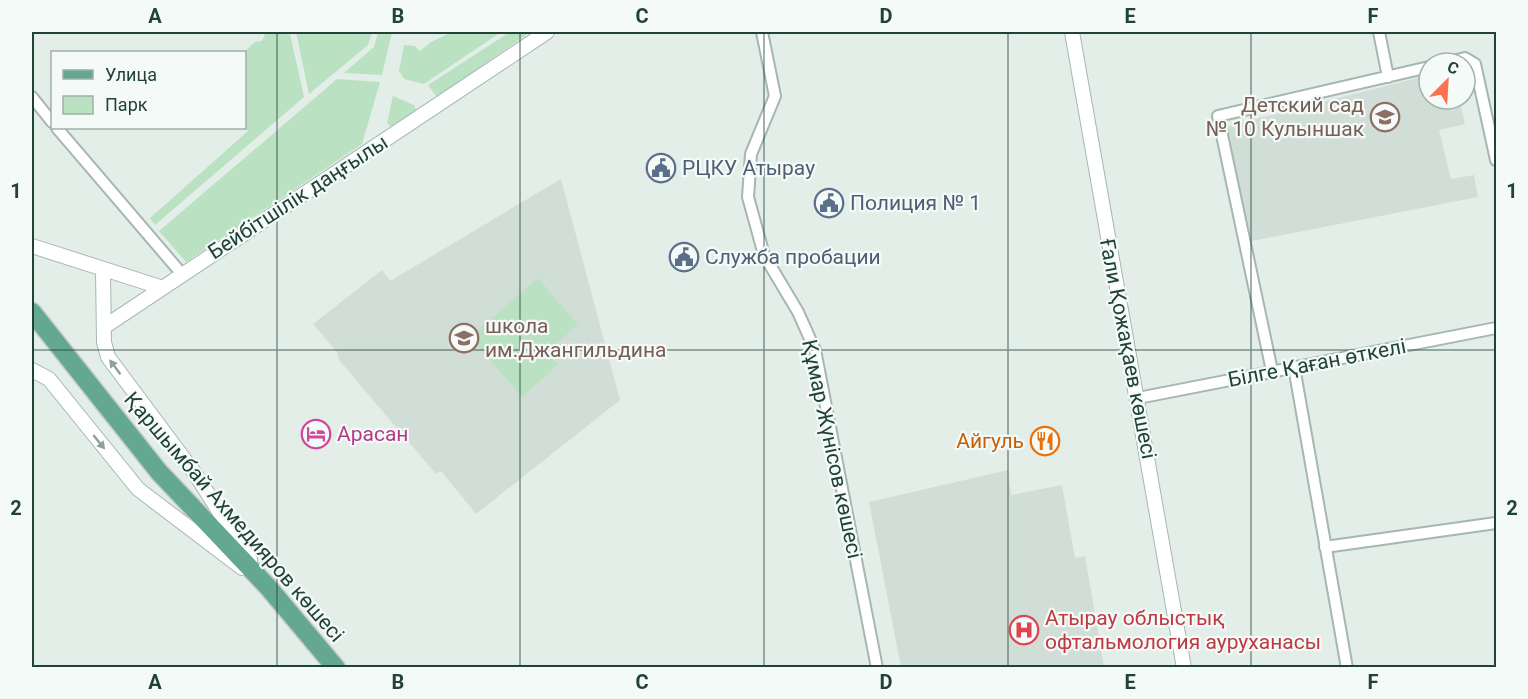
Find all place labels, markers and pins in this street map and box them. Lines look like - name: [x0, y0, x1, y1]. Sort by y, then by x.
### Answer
- place label: Детский сад № 10 Кулыншак: [1205, 93, 1365, 141]
- school or university icon: Детский сад № 10 Кулыншак: [1369, 101, 1401, 133]
- public building icon: РЦКУ Атырау: [645, 152, 677, 184]
- place label: РЦКУ Атырау: [682, 156, 815, 180]
- public building icon: Полиция № 1: [813, 187, 845, 219]
- place label: Полиция № 1: [850, 191, 981, 215]
- public building icon: Служба пробации: [668, 241, 700, 273]
- place label: Служба пробации: [705, 245, 881, 269]
- place label: школа им.Джангильдина: [485, 314, 666, 362]
- school or university icon: школа им.Джангильдина: [448, 322, 480, 354]
- hotel icon: Арасан: [300, 418, 332, 450]
- place label: Арасан: [337, 422, 408, 446]
- restaurant icon: Айгуль: [1029, 425, 1061, 457]
- place label: Айгуль: [956, 429, 1024, 453]
- place label: Атырау облыстық офтальмология ауруханасы: [1045, 606, 1321, 654]
- hospital icon: Атырау облыстық офтальмология ауруханасы: [1008, 614, 1040, 646]

